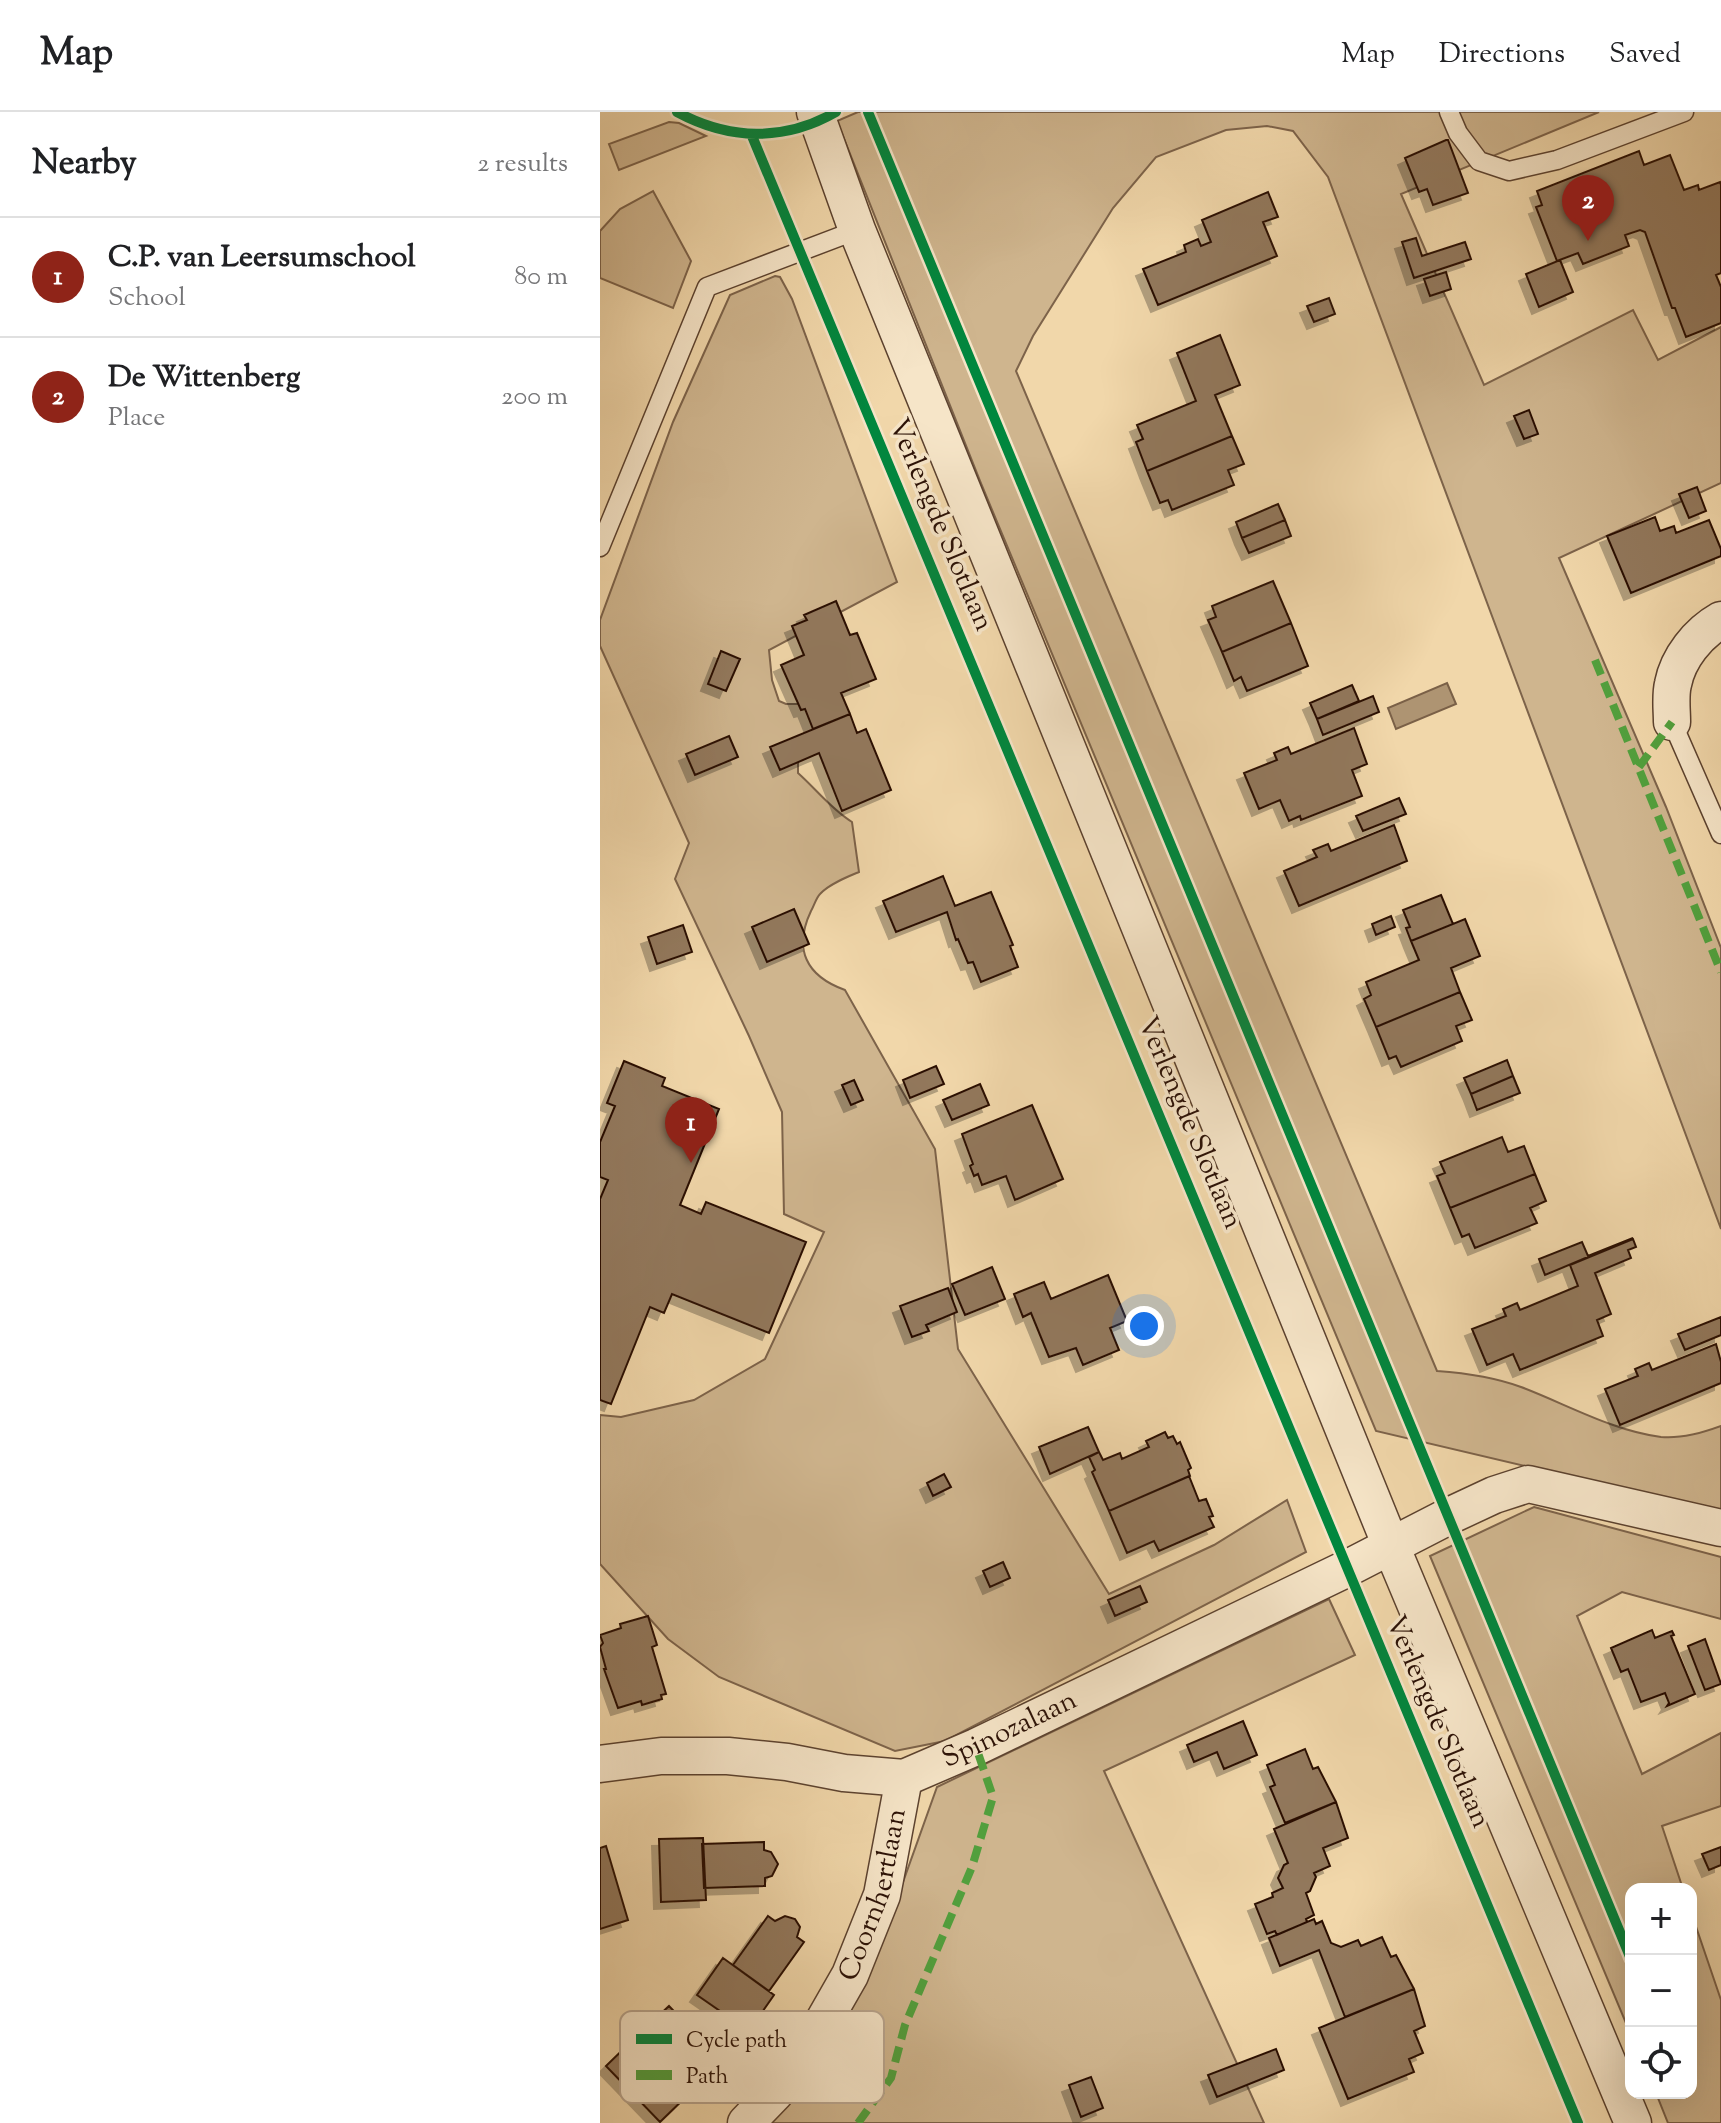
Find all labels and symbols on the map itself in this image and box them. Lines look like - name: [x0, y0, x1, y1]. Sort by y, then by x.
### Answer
- pin: 2: [1562, 175, 1614, 241]
- street label: Verlengde Slotlaan: [877, 413, 1003, 637]
- street label: Verlengde Slotlaan: [1126, 1011, 1252, 1235]
- pin: 1: [665, 1097, 717, 1163]
- your location: [1124, 1306, 1164, 1346]
- street label: Verlengde Slotlaan: [1374, 1610, 1500, 1834]
- street label: Spinozalaan: [936, 1681, 1084, 1779]
- street label: Coornhertlaan: [829, 1805, 918, 1987]
- legend: [620, 2011, 884, 2103]
- text: Cycle path: [686, 2026, 787, 2058]
- text: Path: [686, 2062, 729, 2094]

